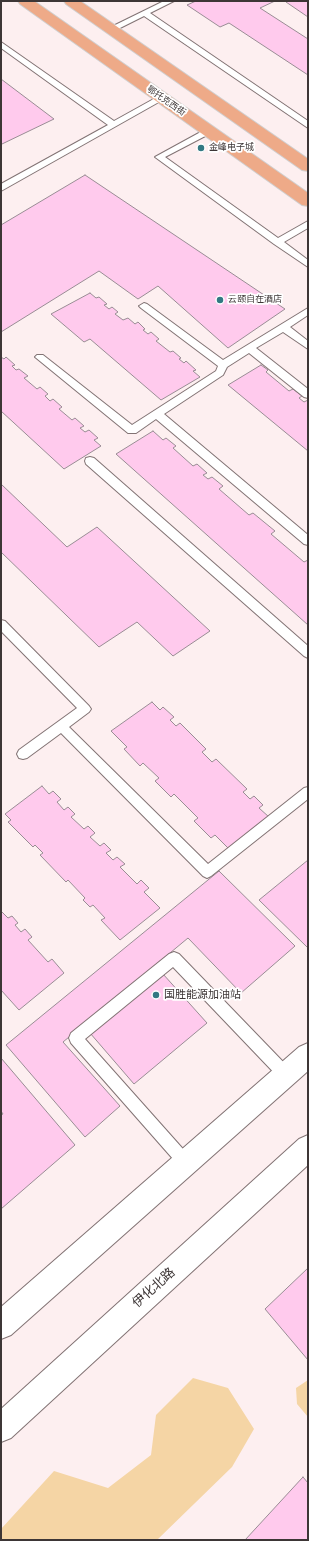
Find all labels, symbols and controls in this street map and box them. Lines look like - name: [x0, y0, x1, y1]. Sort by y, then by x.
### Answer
- street label: 鄂托克西街: [144, 84, 188, 118]
- marker: 金峰电子城: [196, 143, 206, 153]
- place label: 金峰电子城: [209, 143, 254, 153]
- marker: 云颐自在酒店: [215, 295, 225, 305]
- place label: 云颐自在酒店: [228, 295, 282, 305]
- place label: 国胜能源加油站: [164, 988, 241, 1002]
- marker: 国胜能源加油站: [151, 990, 161, 1000]
- street label: 伊化北路: [129, 1265, 179, 1311]

